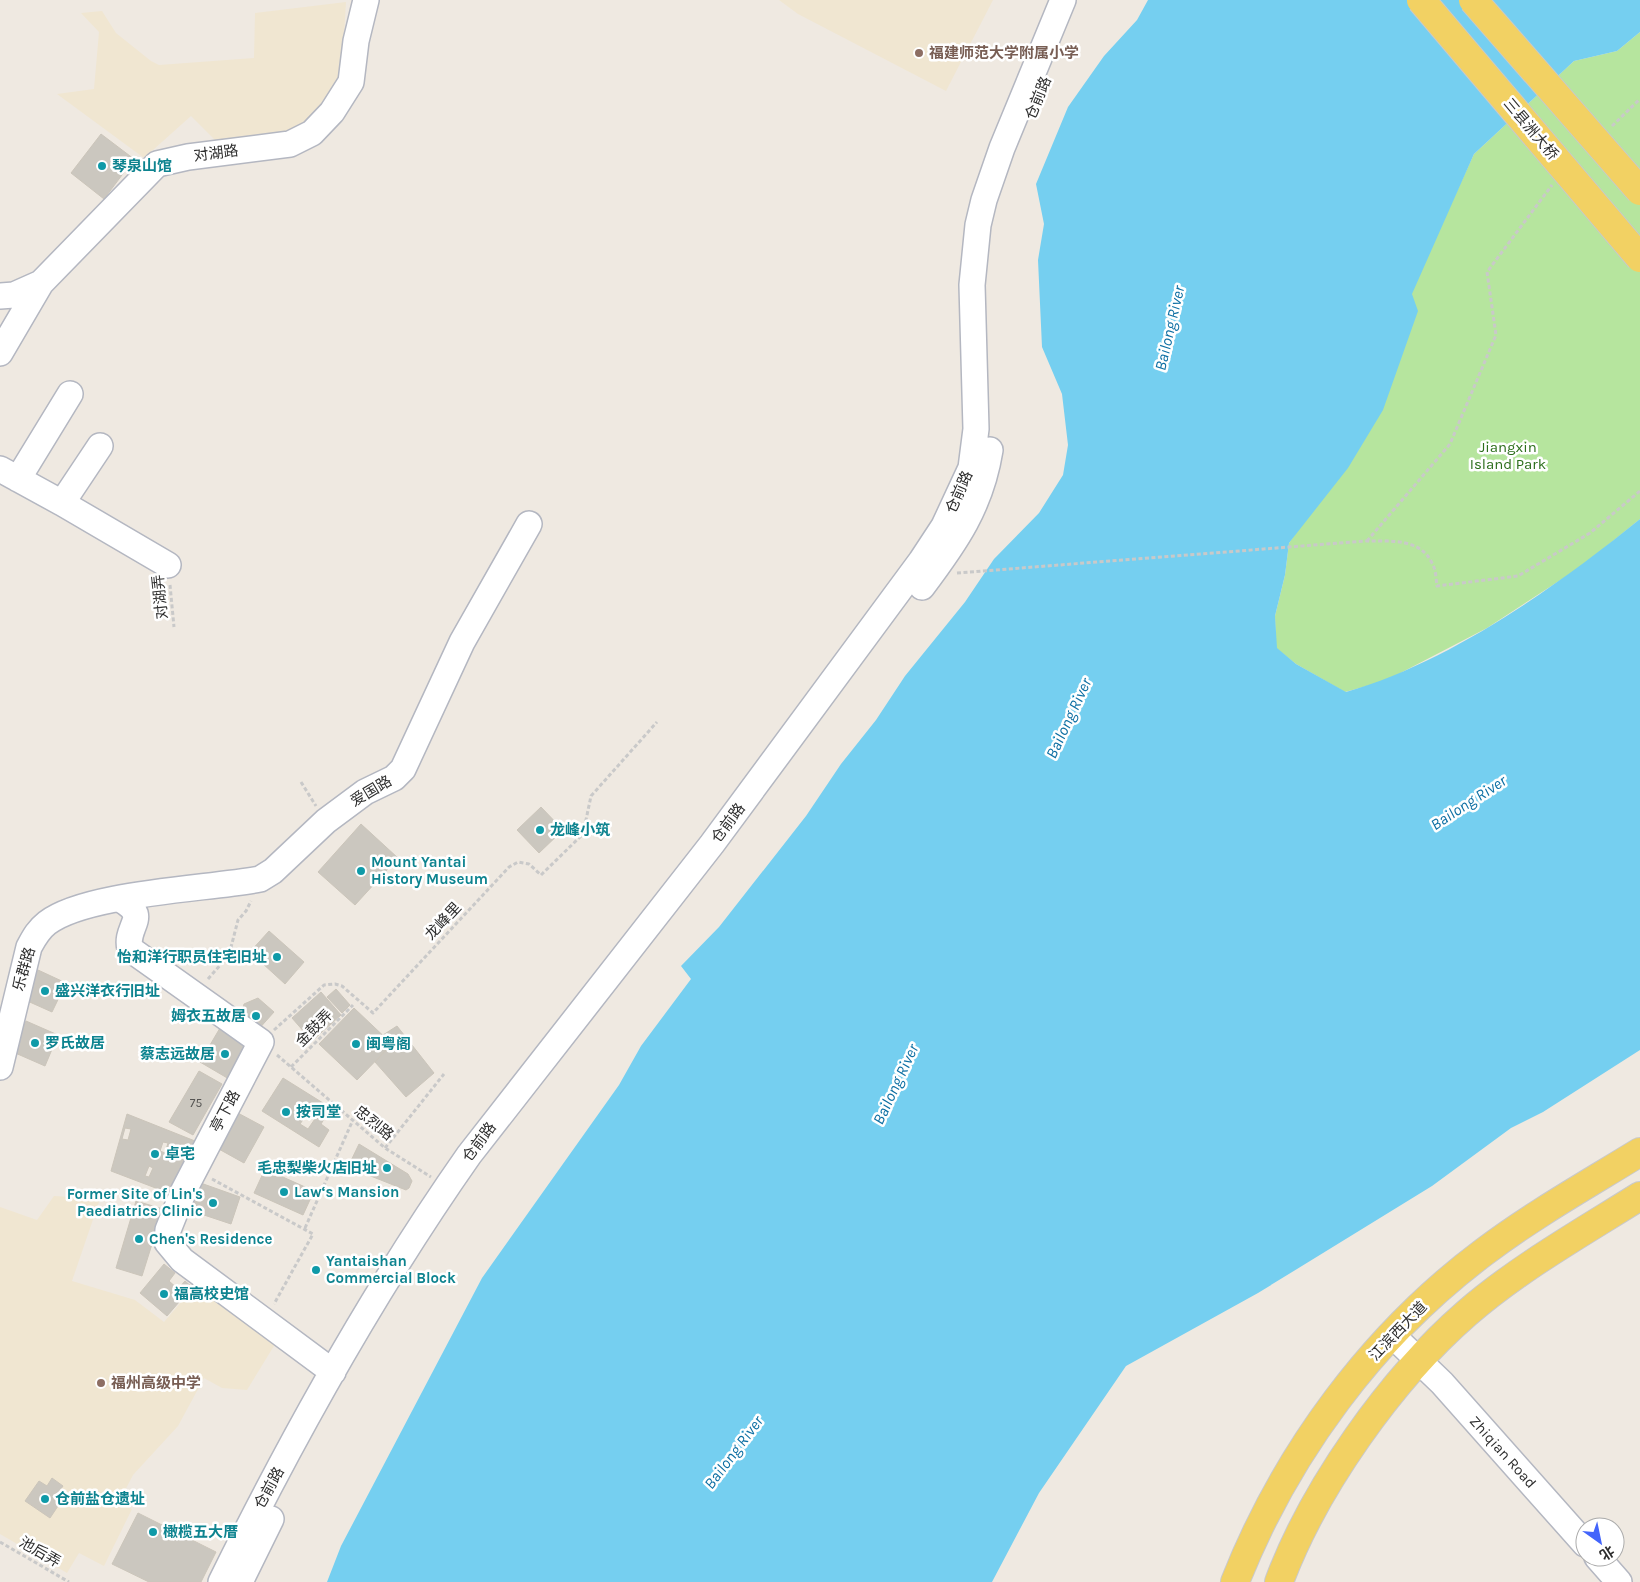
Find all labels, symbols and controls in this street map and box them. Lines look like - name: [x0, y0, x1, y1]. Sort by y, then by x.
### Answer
- place label: 福建师范大学附属小学: [929, 44, 1079, 62]
- marker: 福建师范大学附属小学: [913, 47, 925, 59]
- street label: 仓前路: [1021, 74, 1055, 122]
- street label: 三县洲大桥: [1500, 94, 1562, 164]
- street label: 对湖路: [193, 141, 239, 165]
- place label: 琴泉山馆: [112, 157, 172, 175]
- marker: 琴泉山馆: [96, 160, 108, 172]
- water label: Bailong River: [1150, 283, 1189, 373]
- park label: Jiangxin Island Park: [1470, 438, 1546, 473]
- street label: 仓前路: [942, 468, 976, 516]
- street label: 对湖弄: [149, 574, 171, 620]
- water label: Bailong River: [1042, 674, 1096, 762]
- water label: Bailong River: [1427, 771, 1510, 834]
- street label: 爱国路: [347, 772, 395, 810]
- street label: 仓前路: [707, 800, 749, 846]
- place label: 龙峰小筑: [550, 821, 610, 839]
- marker: 龙峰小筑: [534, 824, 546, 836]
- place label: Mount Yantai History Museum: [371, 853, 488, 888]
- marker: Mount Yantai History Museum: [355, 865, 367, 877]
- street label: 龙峰里: [421, 898, 465, 944]
- street label: 乐群路: [9, 945, 39, 993]
- place label: 怡和洋行职员住宅旧址: [117, 948, 267, 966]
- marker: 怡和洋行职员住宅旧址: [271, 951, 283, 963]
- place label: 盛兴洋衣行旧址: [55, 982, 160, 1000]
- marker: 盛兴洋衣行旧址: [39, 985, 51, 997]
- street label: 金鼓弄: [292, 1006, 336, 1050]
- place label: 姆衣五故居: [171, 1007, 246, 1025]
- marker: 姆衣五故居: [250, 1010, 262, 1022]
- place label: 罗氏故居: [45, 1034, 105, 1052]
- place label: 闽粤阁: [366, 1035, 411, 1053]
- marker: 罗氏故居: [29, 1037, 41, 1049]
- marker: 闽粤阁: [350, 1038, 362, 1050]
- water label: Bailong River: [869, 1040, 923, 1128]
- place label: 蔡志远故居: [140, 1045, 215, 1063]
- marker: 蔡志远故居: [219, 1048, 231, 1060]
- street label: 亭下路: [206, 1087, 244, 1135]
- house number: 75: [190, 1096, 202, 1110]
- street label: 忠烈路: [351, 1102, 397, 1144]
- place label: 按司堂: [296, 1103, 341, 1121]
- marker: 按司堂: [280, 1106, 292, 1118]
- street label: 仓前路: [458, 1119, 500, 1165]
- place label: 卓宅: [165, 1145, 195, 1163]
- marker: 卓宅: [149, 1148, 161, 1160]
- place label: 毛忠梨柴火店旧址: [257, 1159, 377, 1177]
- marker: 毛忠梨柴火店旧址: [381, 1162, 393, 1174]
- place label: Law‘s Mansion: [294, 1183, 399, 1201]
- place label: Former Site of Lin's Paediatrics Clinic: [67, 1185, 203, 1220]
- marker: Law‘s Mansion: [278, 1186, 290, 1198]
- marker: Former Site of Lin's Paediatrics Clinic: [207, 1197, 219, 1209]
- place label: Chen's Residence: [149, 1230, 272, 1248]
- marker: Chen's Residence: [133, 1233, 145, 1245]
- place label: Yantaishan Commercial Block: [326, 1252, 456, 1287]
- marker: Yantaishan Commercial Block: [310, 1264, 322, 1276]
- place label: 福高校史馆: [174, 1285, 249, 1303]
- marker: 福高校史馆: [158, 1288, 170, 1300]
- street label: 江滨西大道: [1365, 1298, 1431, 1364]
- place label: 福州高级中学: [111, 1374, 201, 1392]
- marker: 福州高级中学: [95, 1377, 107, 1389]
- water label: Bailong River: [700, 1412, 767, 1493]
- street label: Zhiqian Road: [1466, 1412, 1540, 1492]
- street label: 仓前路: [250, 1464, 288, 1512]
- place label: 仓前盐仓遗址: [55, 1490, 145, 1508]
- marker: 仓前盐仓遗址: [39, 1493, 51, 1505]
- north arrow: [1575, 1517, 1625, 1567]
- place label: 橄榄五大厝: [163, 1523, 238, 1541]
- marker: 橄榄五大厝: [147, 1526, 159, 1538]
- street label: 池后弄: [16, 1533, 64, 1571]
- text: 北: [1596, 1542, 1617, 1563]

